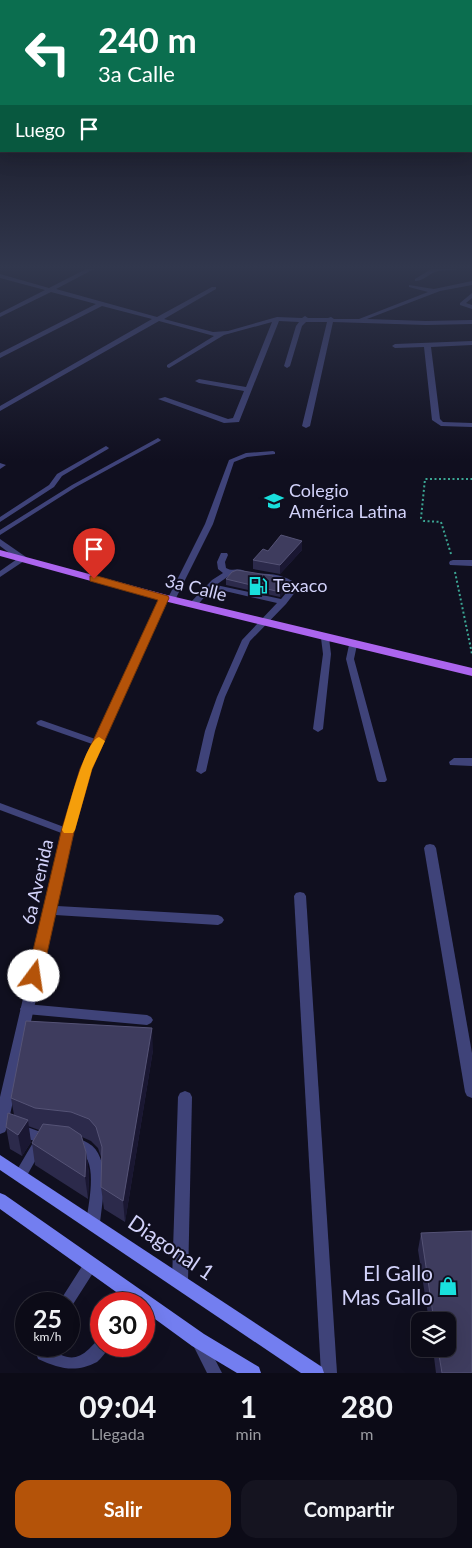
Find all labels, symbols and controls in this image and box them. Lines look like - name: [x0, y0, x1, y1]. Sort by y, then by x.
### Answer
- text: 240 m: [98, 18, 197, 60]
- icon: left: [15, 20, 80, 85]
- text: 3a Calle: [98, 60, 175, 87]
- icon: arrive: [75, 115, 103, 143]
- text: Luego: [15, 118, 65, 141]
- place label: Colegio América Latina: [289, 479, 407, 522]
- school or university icon: Colegio América Latina: [263, 490, 285, 512]
- pin: [73, 528, 115, 579]
- icon: arrive: [80, 535, 108, 563]
- street label: 3a Calle: [163, 569, 229, 605]
- place label: Texaco: [273, 574, 327, 596]
- fuel station icon: Texaco: [247, 575, 269, 597]
- street label: 6a Avenida: [17, 837, 58, 927]
- position arrow: [7, 949, 59, 1001]
- street label: Diagonal 1: [124, 1209, 220, 1285]
- place label: El Gallo Mas Gallo: [341, 1260, 433, 1309]
- shop icon: El Gallo Mas Gallo: [437, 1275, 459, 1297]
- speed limit sign: 30: [90, 1292, 155, 1357]
- text: 25: [33, 1303, 62, 1333]
- map controls: [411, 1312, 456, 1357]
- button: layers: [411, 1312, 456, 1357]
- text: km/h: [33, 1329, 62, 1344]
- text: 09:04: [79, 1388, 156, 1424]
- text: 1: [240, 1388, 257, 1424]
- text: 280: [341, 1388, 393, 1424]
- text: Llegada: [91, 1424, 145, 1443]
- text: min: [236, 1424, 262, 1443]
- text: m: [360, 1424, 373, 1443]
- button: Salir: [15, 1480, 231, 1538]
- button: Compartir: [241, 1480, 457, 1538]

